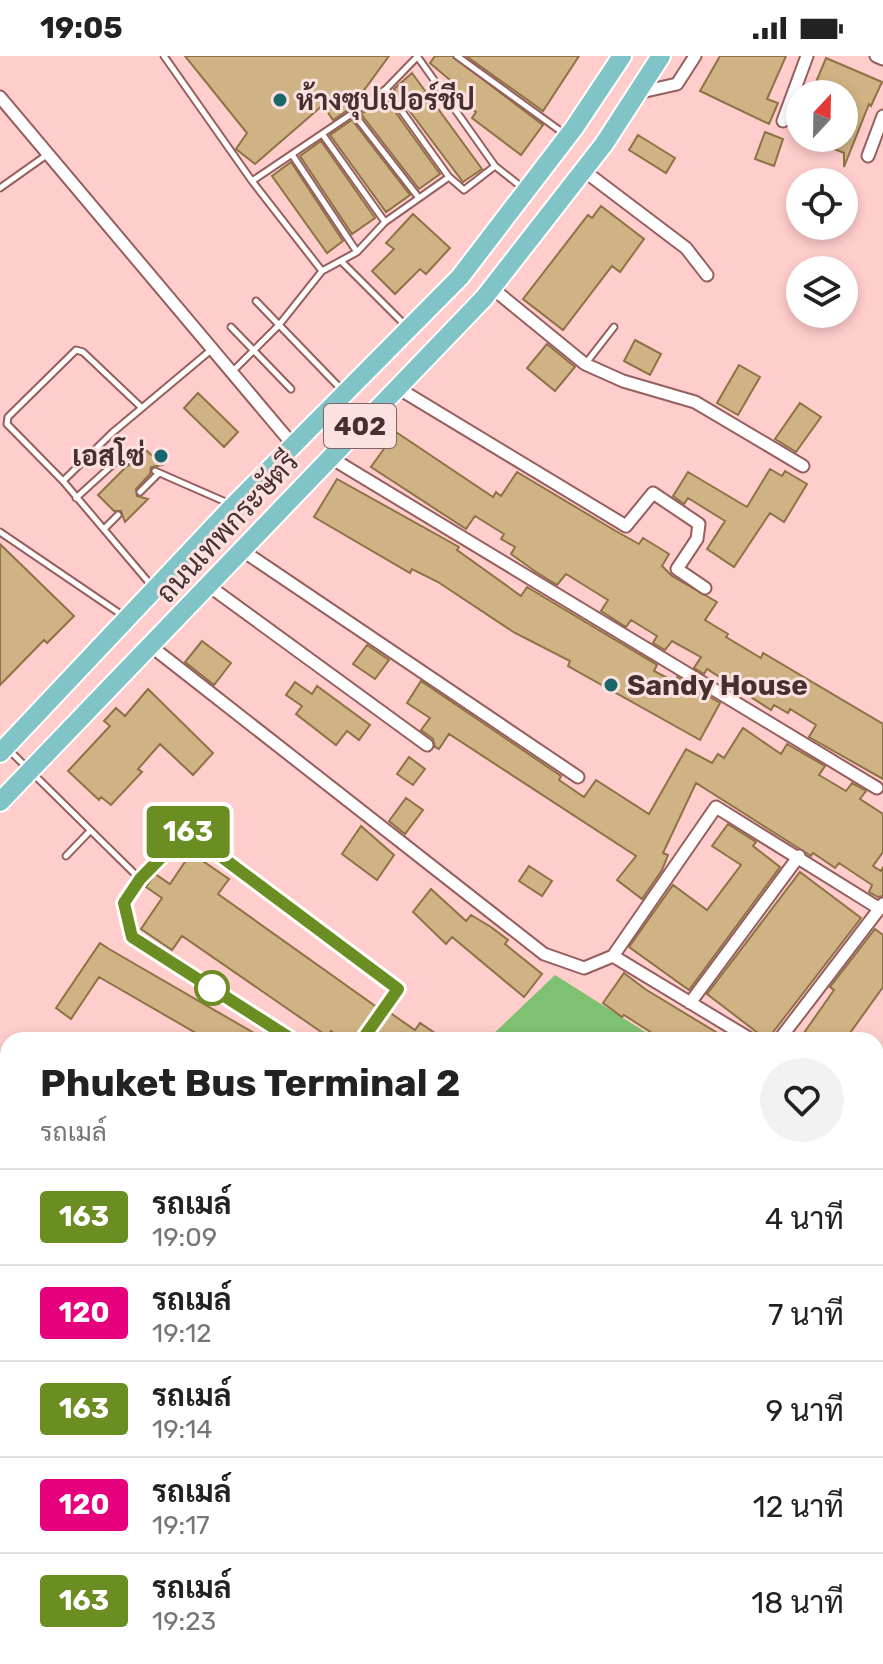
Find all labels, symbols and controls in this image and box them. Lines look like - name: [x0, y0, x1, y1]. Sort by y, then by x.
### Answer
- text: 19:05: [40, 10, 123, 46]
- north arrow: [786, 80, 858, 152]
- map controls: [786, 80, 858, 328]
- place label: ห้างซุปเปอร์ชีป: [296, 81, 475, 120]
- marker: ห้างซุปเปอร์ชีป: [271, 91, 289, 109]
- button: locate: [786, 168, 858, 240]
- button: layers: [786, 256, 858, 328]
- road number: 402: [324, 404, 396, 448]
- place label: เอสโซ่: [72, 437, 145, 473]
- street label: ถนนเทพกระษัตรี: [148, 444, 305, 609]
- marker: เอสโซ่: [152, 447, 170, 465]
- place label: Sandy House: [627, 669, 808, 702]
- marker: Sandy House: [602, 676, 620, 694]
- line badge: 163: [142, 806, 234, 858]
- text: 163: [163, 815, 213, 848]
- unlabelled marker: [195, 971, 229, 1005]
- button: heart: [760, 1058, 844, 1142]
- text: Phuket Bus Terminal 2: [40, 1060, 460, 1106]
- text: รถเมล์: [40, 1117, 107, 1148]
- text: รถเมล์: [152, 1186, 232, 1222]
- text: 163: [59, 1200, 109, 1233]
- text: 4 นาที: [765, 1201, 844, 1237]
- text: 19:09: [152, 1222, 217, 1253]
- text: รถเมล์: [152, 1282, 232, 1318]
- text: 120: [58, 1296, 110, 1329]
- text: 7 นาที: [768, 1297, 844, 1333]
- text: 19:12: [152, 1318, 212, 1349]
- text: รถเมล์: [152, 1378, 232, 1414]
- text: 163: [59, 1392, 109, 1425]
- text: 9 นาที: [765, 1393, 844, 1429]
- text: 19:14: [152, 1414, 212, 1445]
- text: รถเมล์: [152, 1474, 232, 1510]
- text: 120: [58, 1488, 110, 1521]
- text: 12 นาที: [753, 1489, 844, 1525]
- text: 19:17: [152, 1510, 210, 1541]
- text: รถเมล์: [152, 1570, 232, 1606]
- text: 163: [59, 1584, 109, 1617]
- text: 18 นาที: [751, 1585, 844, 1621]
- text: 19:23: [152, 1606, 216, 1637]

